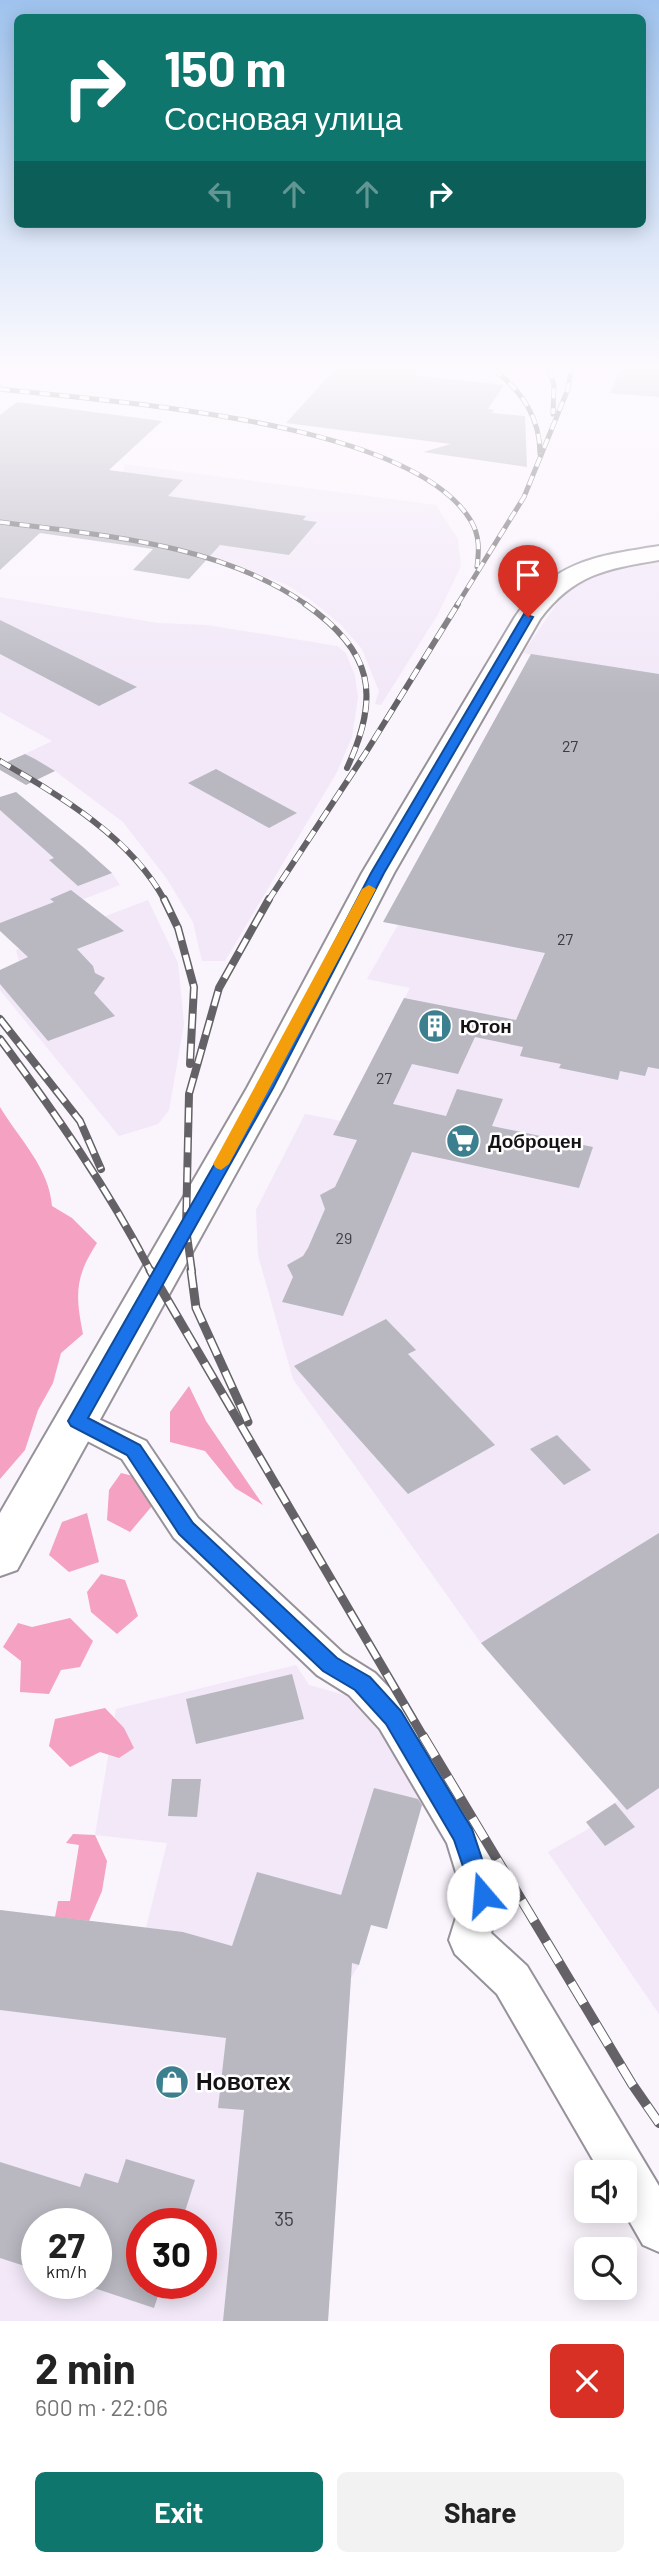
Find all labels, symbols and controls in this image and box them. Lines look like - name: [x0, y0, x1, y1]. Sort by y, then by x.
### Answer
- text: 150 m: [164, 38, 286, 97]
- icon: right: [49, 42, 140, 133]
- text: Сосновая улица: [164, 98, 403, 136]
- icon: left: [202, 175, 240, 213]
- icon: ahead: [275, 175, 313, 213]
- icon: ahead: [348, 175, 386, 213]
- icon: right: [421, 175, 459, 213]
- pin: [498, 545, 558, 617]
- icon: arrive: [509, 556, 547, 594]
- house number: 27: [562, 736, 578, 755]
- house number: 27: [557, 929, 573, 948]
- building icon: Ютон: [416, 1007, 454, 1045]
- place label: Ютон: [460, 1014, 512, 1037]
- house number: 27: [376, 1068, 392, 1087]
- supermarket icon: Доброцен: [444, 1122, 482, 1160]
- place label: Доброцен: [488, 1129, 582, 1152]
- house number: 29: [336, 1228, 352, 1247]
- position arrow: [446, 1858, 520, 1932]
- shop icon: Новотех: [153, 2063, 191, 2101]
- place label: Новотех: [196, 2067, 291, 2095]
- map controls: [574, 2160, 637, 2300]
- button: sound: [574, 2160, 637, 2223]
- house number: 35: [274, 2207, 294, 2230]
- speed limit sign: 30: [126, 2208, 217, 2299]
- text: 27: [48, 2223, 85, 2265]
- button: search: [574, 2237, 637, 2300]
- text: km/h: [46, 2260, 87, 2282]
- text: 2 min: [35, 2342, 136, 2392]
- button: close: [550, 2344, 624, 2418]
- text: 600 m · 22:06: [35, 2393, 168, 2421]
- button: Exit: [35, 2472, 323, 2552]
- button: Share: [337, 2472, 624, 2552]

